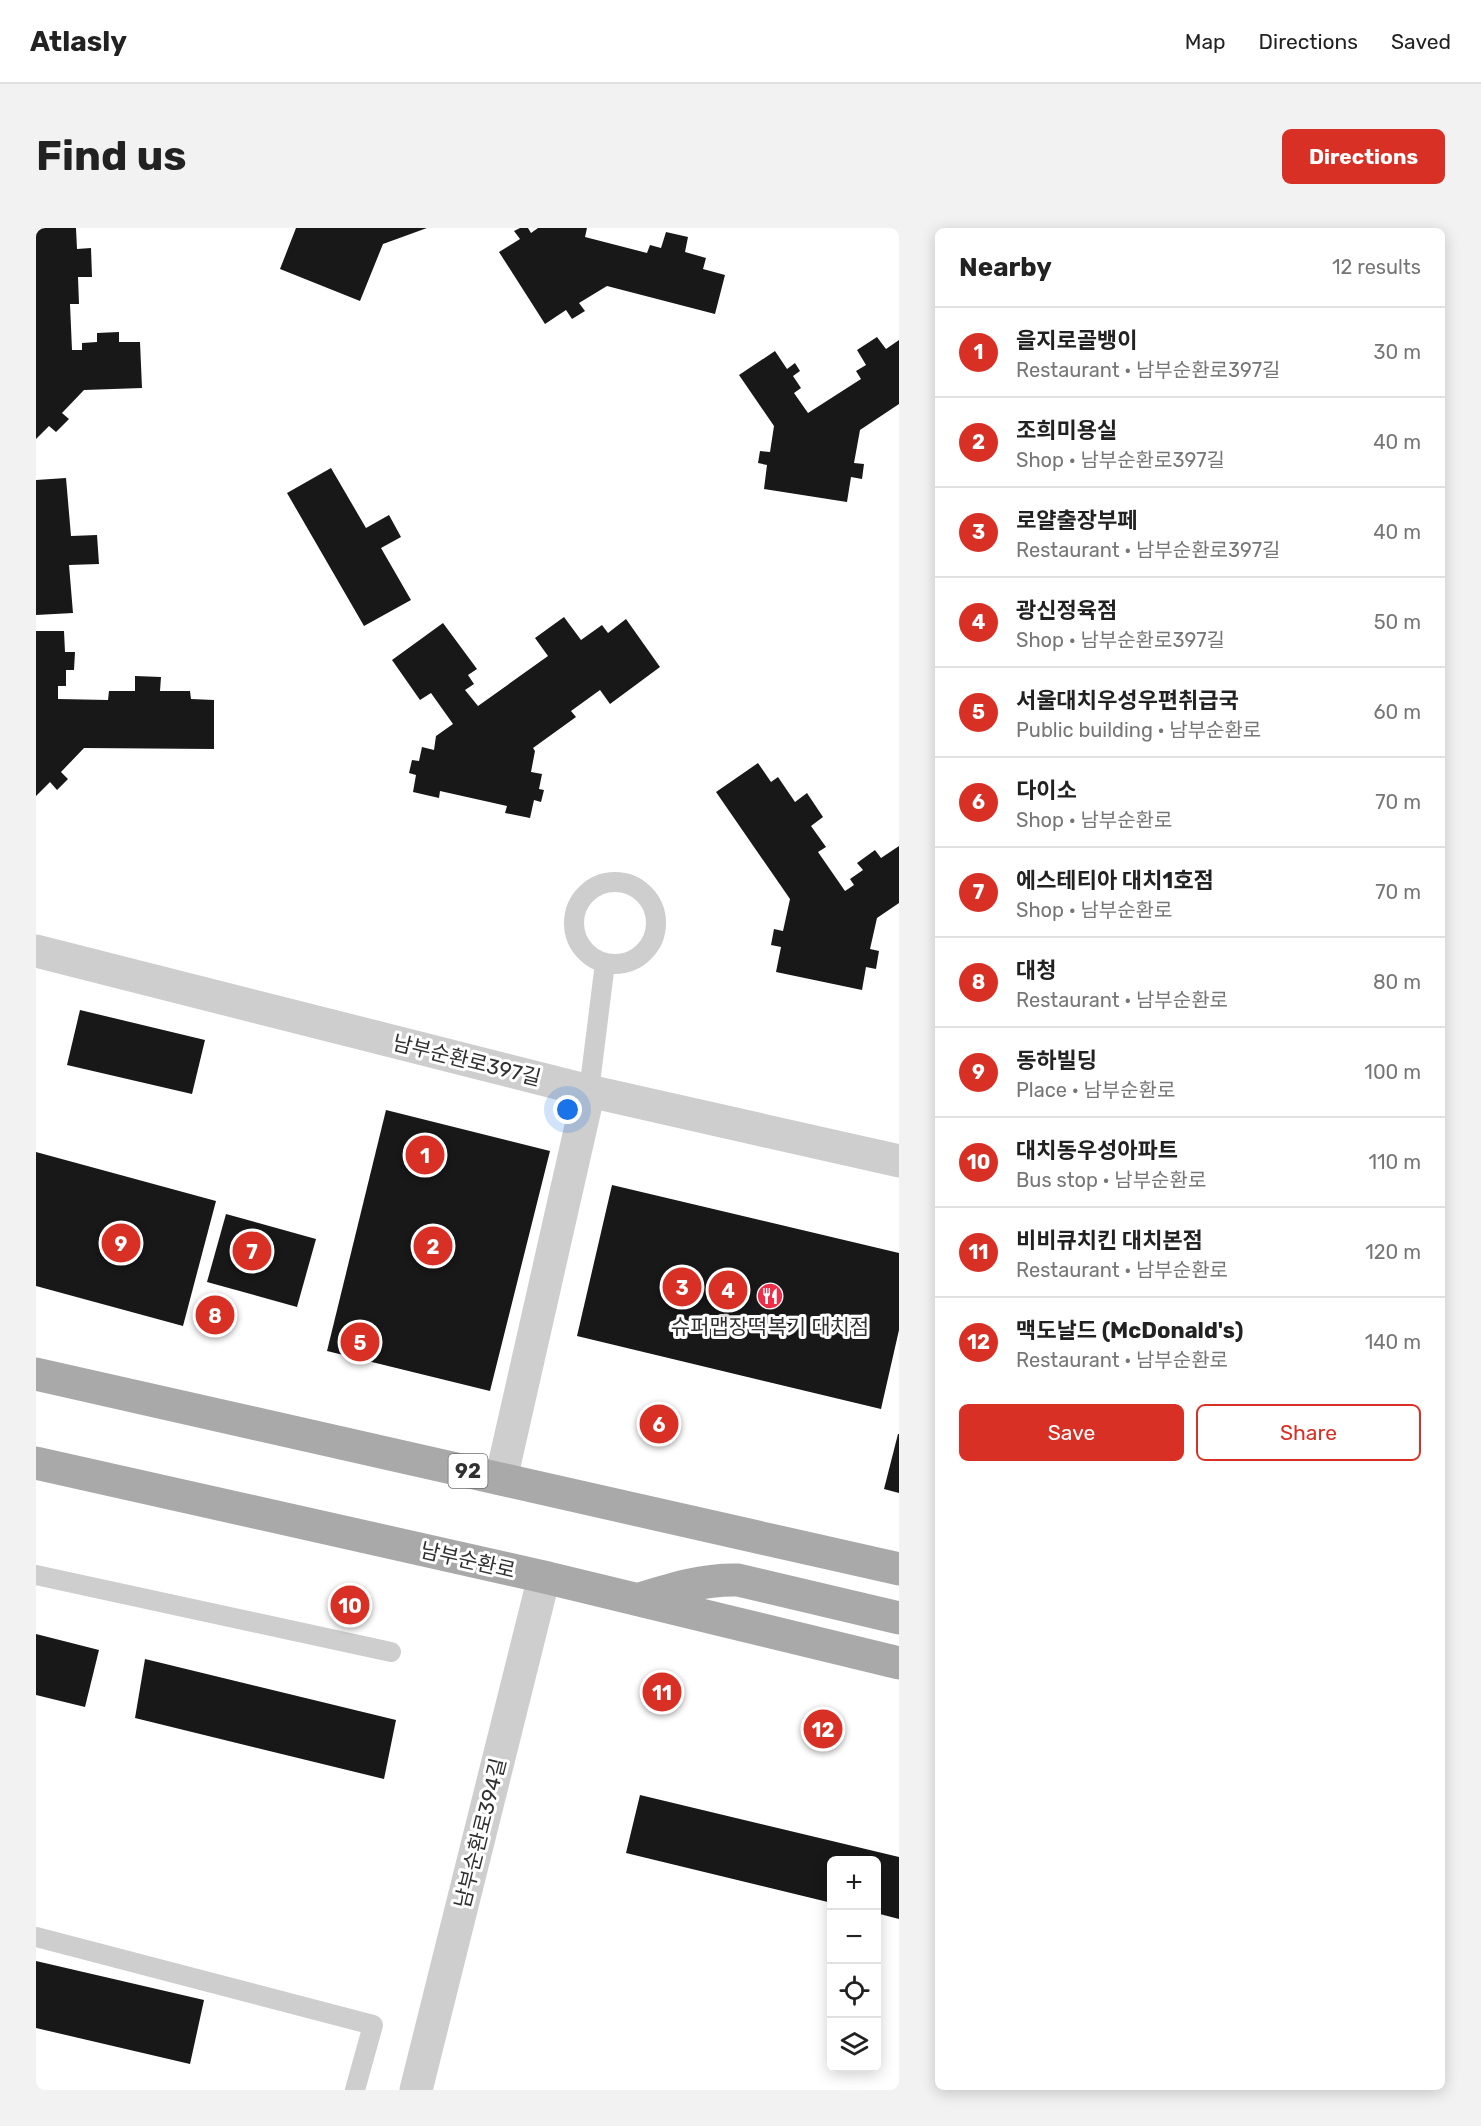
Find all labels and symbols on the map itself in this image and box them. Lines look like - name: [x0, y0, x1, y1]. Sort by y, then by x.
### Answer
- street label: 남부순환로397길: [390, 1030, 544, 1090]
- your location: [553, 1095, 582, 1124]
- pin: 1: [406, 1132, 444, 1178]
- pin: 9: [102, 1220, 140, 1266]
- pin: 2: [414, 1224, 452, 1268]
- pin: 7: [232, 1228, 272, 1274]
- pin: 3: [662, 1264, 702, 1310]
- pin: 4: [708, 1268, 748, 1312]
- restaurant icon: 슈퍼맵장떡복기 대치점: [755, 1281, 785, 1311]
- pin: 8: [196, 1292, 234, 1338]
- place label: 슈퍼맵장떡복기 대치점: [671, 1314, 869, 1339]
- pin: 5: [340, 1320, 380, 1364]
- pin: 6: [640, 1402, 678, 1446]
- road number: 92: [448, 1454, 488, 1488]
- street label: 남부순환로: [418, 1537, 518, 1583]
- pin: 10: [330, 1582, 370, 1628]
- pin: 11: [642, 1670, 682, 1714]
- pin: 12: [804, 1706, 842, 1752]
- street label: 남부순환로394길: [449, 1755, 511, 1911]

